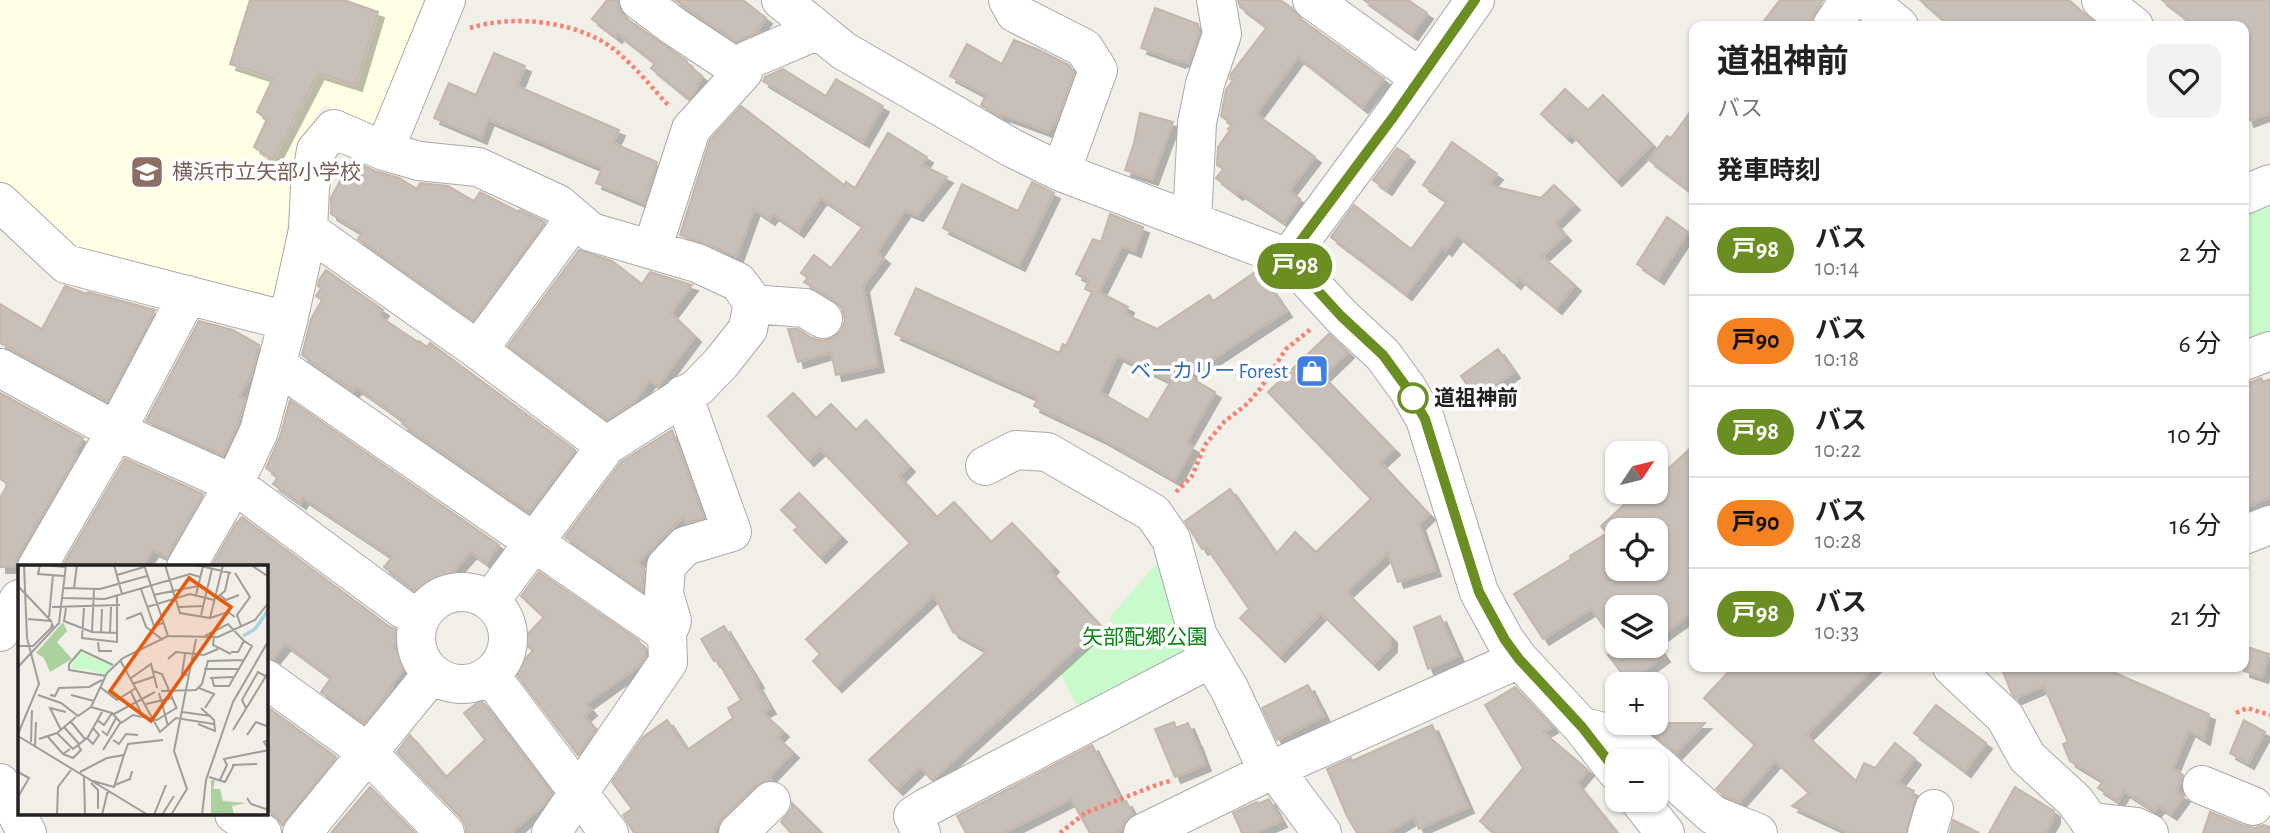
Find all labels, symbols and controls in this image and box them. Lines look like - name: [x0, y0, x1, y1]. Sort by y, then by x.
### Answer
- button: heart: [2147, 44, 2221, 118]
- text: 道祖神前: [1717, 46, 1849, 79]
- text: バス: [1717, 98, 1763, 121]
- school or university icon: 横浜市立矢部小学校: [128, 153, 166, 191]
- text: 発車時刻: [1717, 158, 1821, 184]
- place label: 横浜市立矢部小学校: [172, 161, 361, 183]
- text: バス: [1815, 226, 1867, 252]
- text: 戸98: [1732, 238, 1779, 262]
- text: 2 分: [2179, 240, 2221, 266]
- line badge: 戸98: [1255, 243, 1335, 289]
- text: 戸98: [1271, 254, 1319, 278]
- text: 10:14: [1815, 257, 1859, 280]
- text: バス: [1815, 317, 1867, 343]
- text: 戸90: [1731, 329, 1780, 353]
- text: 6 分: [2178, 331, 2221, 357]
- text: 10:18: [1815, 348, 1859, 371]
- shop icon: ベーカリー Forest: [1293, 352, 1331, 390]
- place label: ベーカリー Forest: [1130, 361, 1288, 382]
- marker: 道祖神前: [1398, 383, 1428, 413]
- place label: 道祖神前: [1434, 386, 1518, 409]
- text: バス: [1815, 408, 1867, 434]
- text: 戸98: [1732, 420, 1779, 444]
- text: 10 分: [2168, 422, 2221, 448]
- text: 10:22: [1815, 439, 1861, 462]
- north arrow: [1605, 441, 1668, 504]
- map controls: [1605, 441, 1668, 812]
- text: バス: [1815, 499, 1867, 525]
- text: 戸90: [1731, 511, 1780, 535]
- text: 16 分: [2170, 513, 2221, 539]
- button: locate: [1605, 518, 1668, 581]
- text: 10:28: [1815, 530, 1862, 553]
- inset map: [18, 565, 268, 816]
- text: バス: [1815, 590, 1867, 616]
- button: layers: [1605, 595, 1668, 658]
- text: 戸98: [1732, 602, 1779, 626]
- text: 21 分: [2170, 604, 2221, 630]
- text: 10:33: [1815, 621, 1859, 644]
- park label: 矢部配郷公園: [1082, 626, 1208, 648]
- button: +: [1605, 672, 1668, 735]
- button: −: [1605, 749, 1668, 812]

